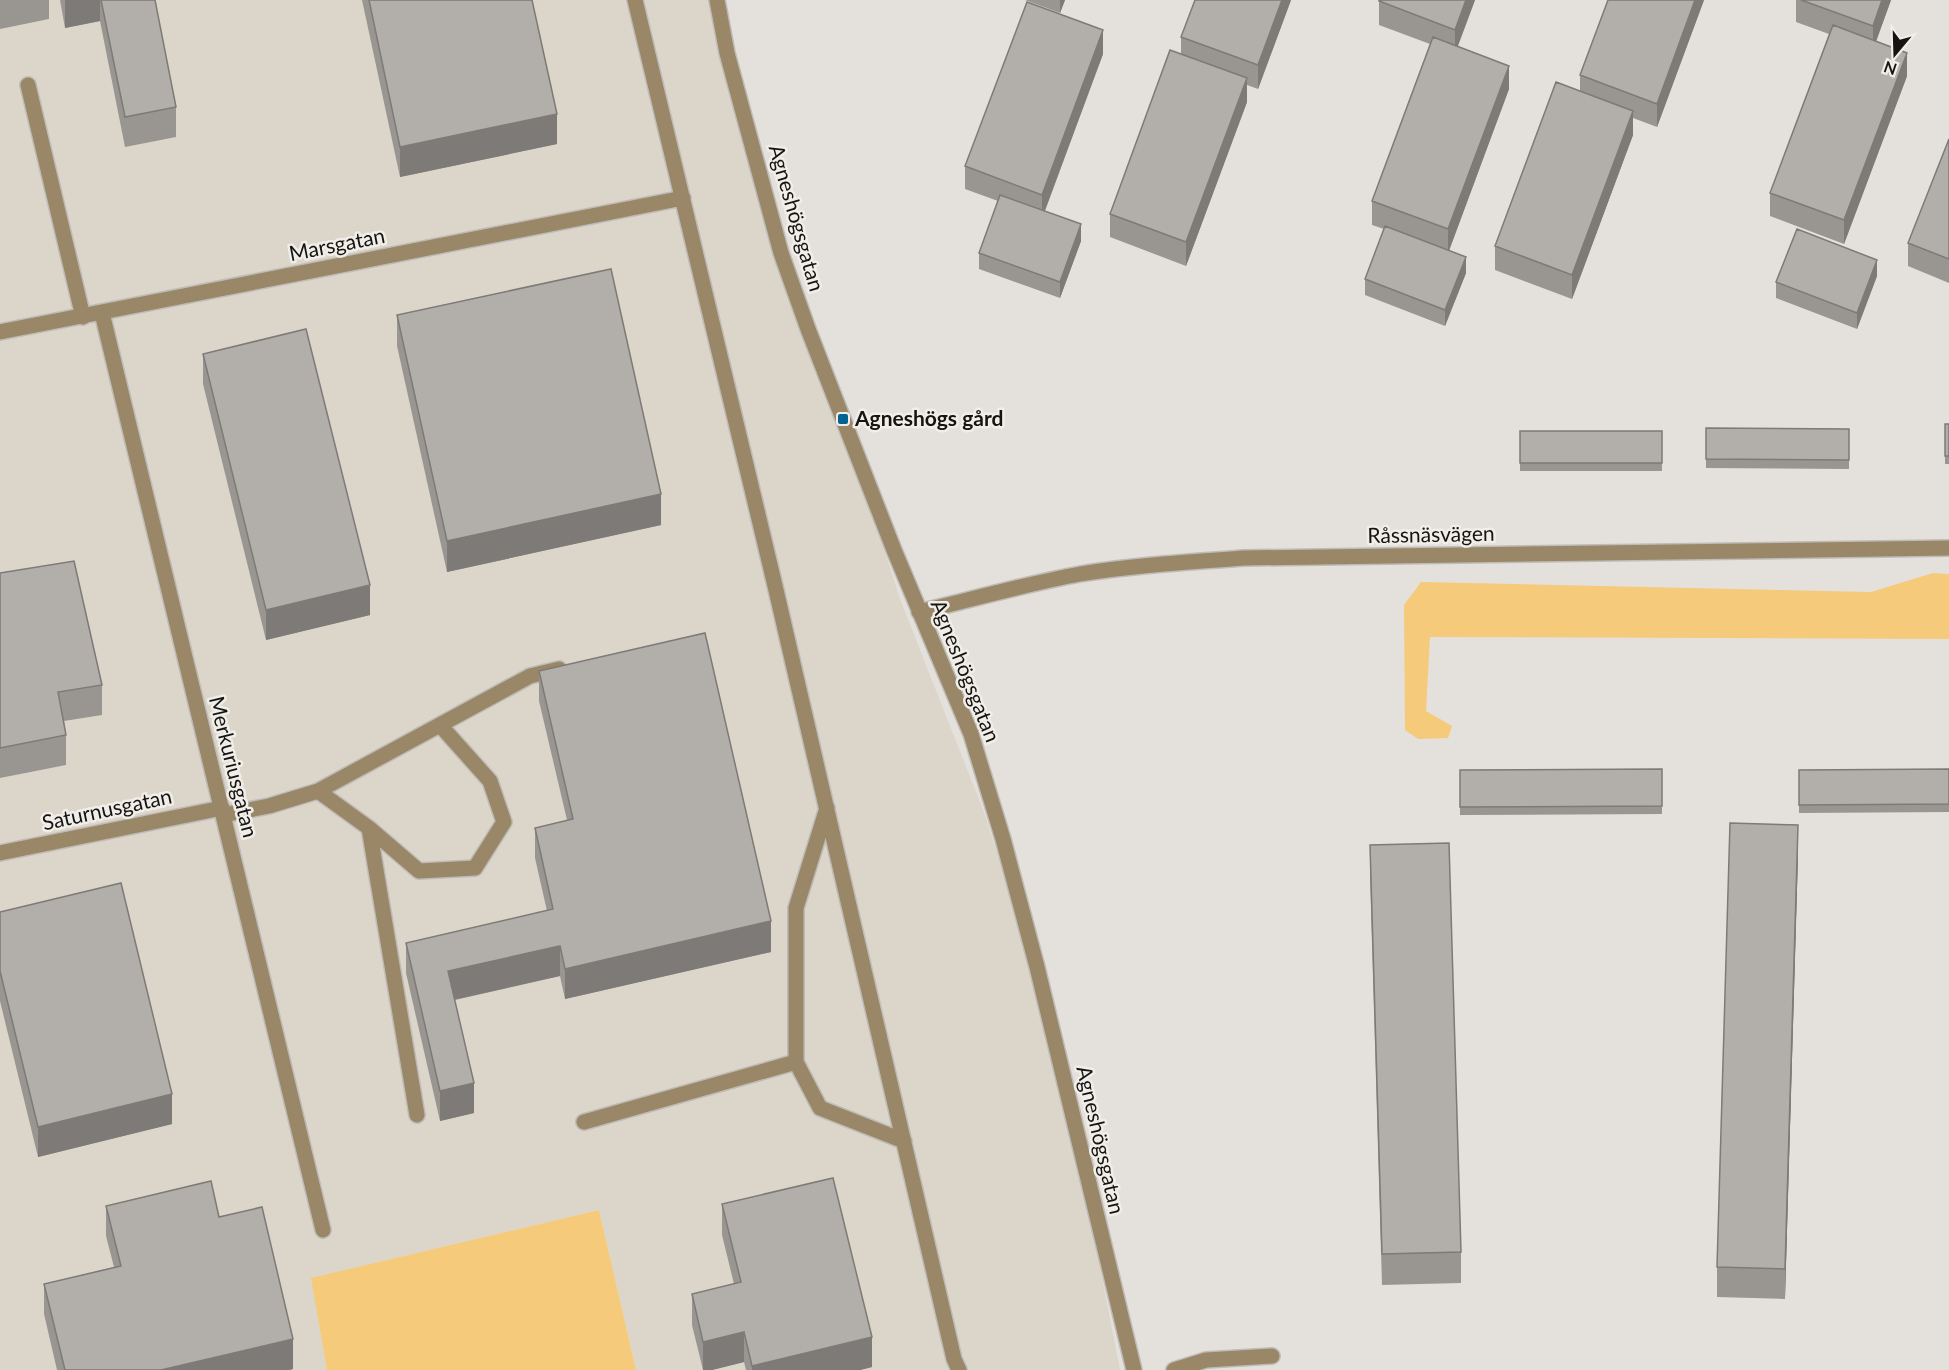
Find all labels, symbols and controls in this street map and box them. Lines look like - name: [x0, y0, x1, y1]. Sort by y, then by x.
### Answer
- north arrow: [1865, 24, 1925, 84]
- text: N: [1881, 58, 1899, 80]
- street label: Agneshögsgatan: [765, 141, 830, 294]
- street label: Marsgatan: [287, 222, 387, 265]
- place label: Agneshögs gård: [854, 405, 1003, 430]
- marker: Agneshögs gård: [836, 412, 850, 426]
- street label: Råssnäsvägen: [1367, 520, 1495, 547]
- street label: Agneshögsgatan: [926, 596, 1006, 745]
- street label: Merkuriusgatan: [205, 693, 264, 840]
- street label: Saturnusgatan: [40, 783, 174, 834]
- street label: Agneshögsgatan: [1072, 1063, 1131, 1216]

